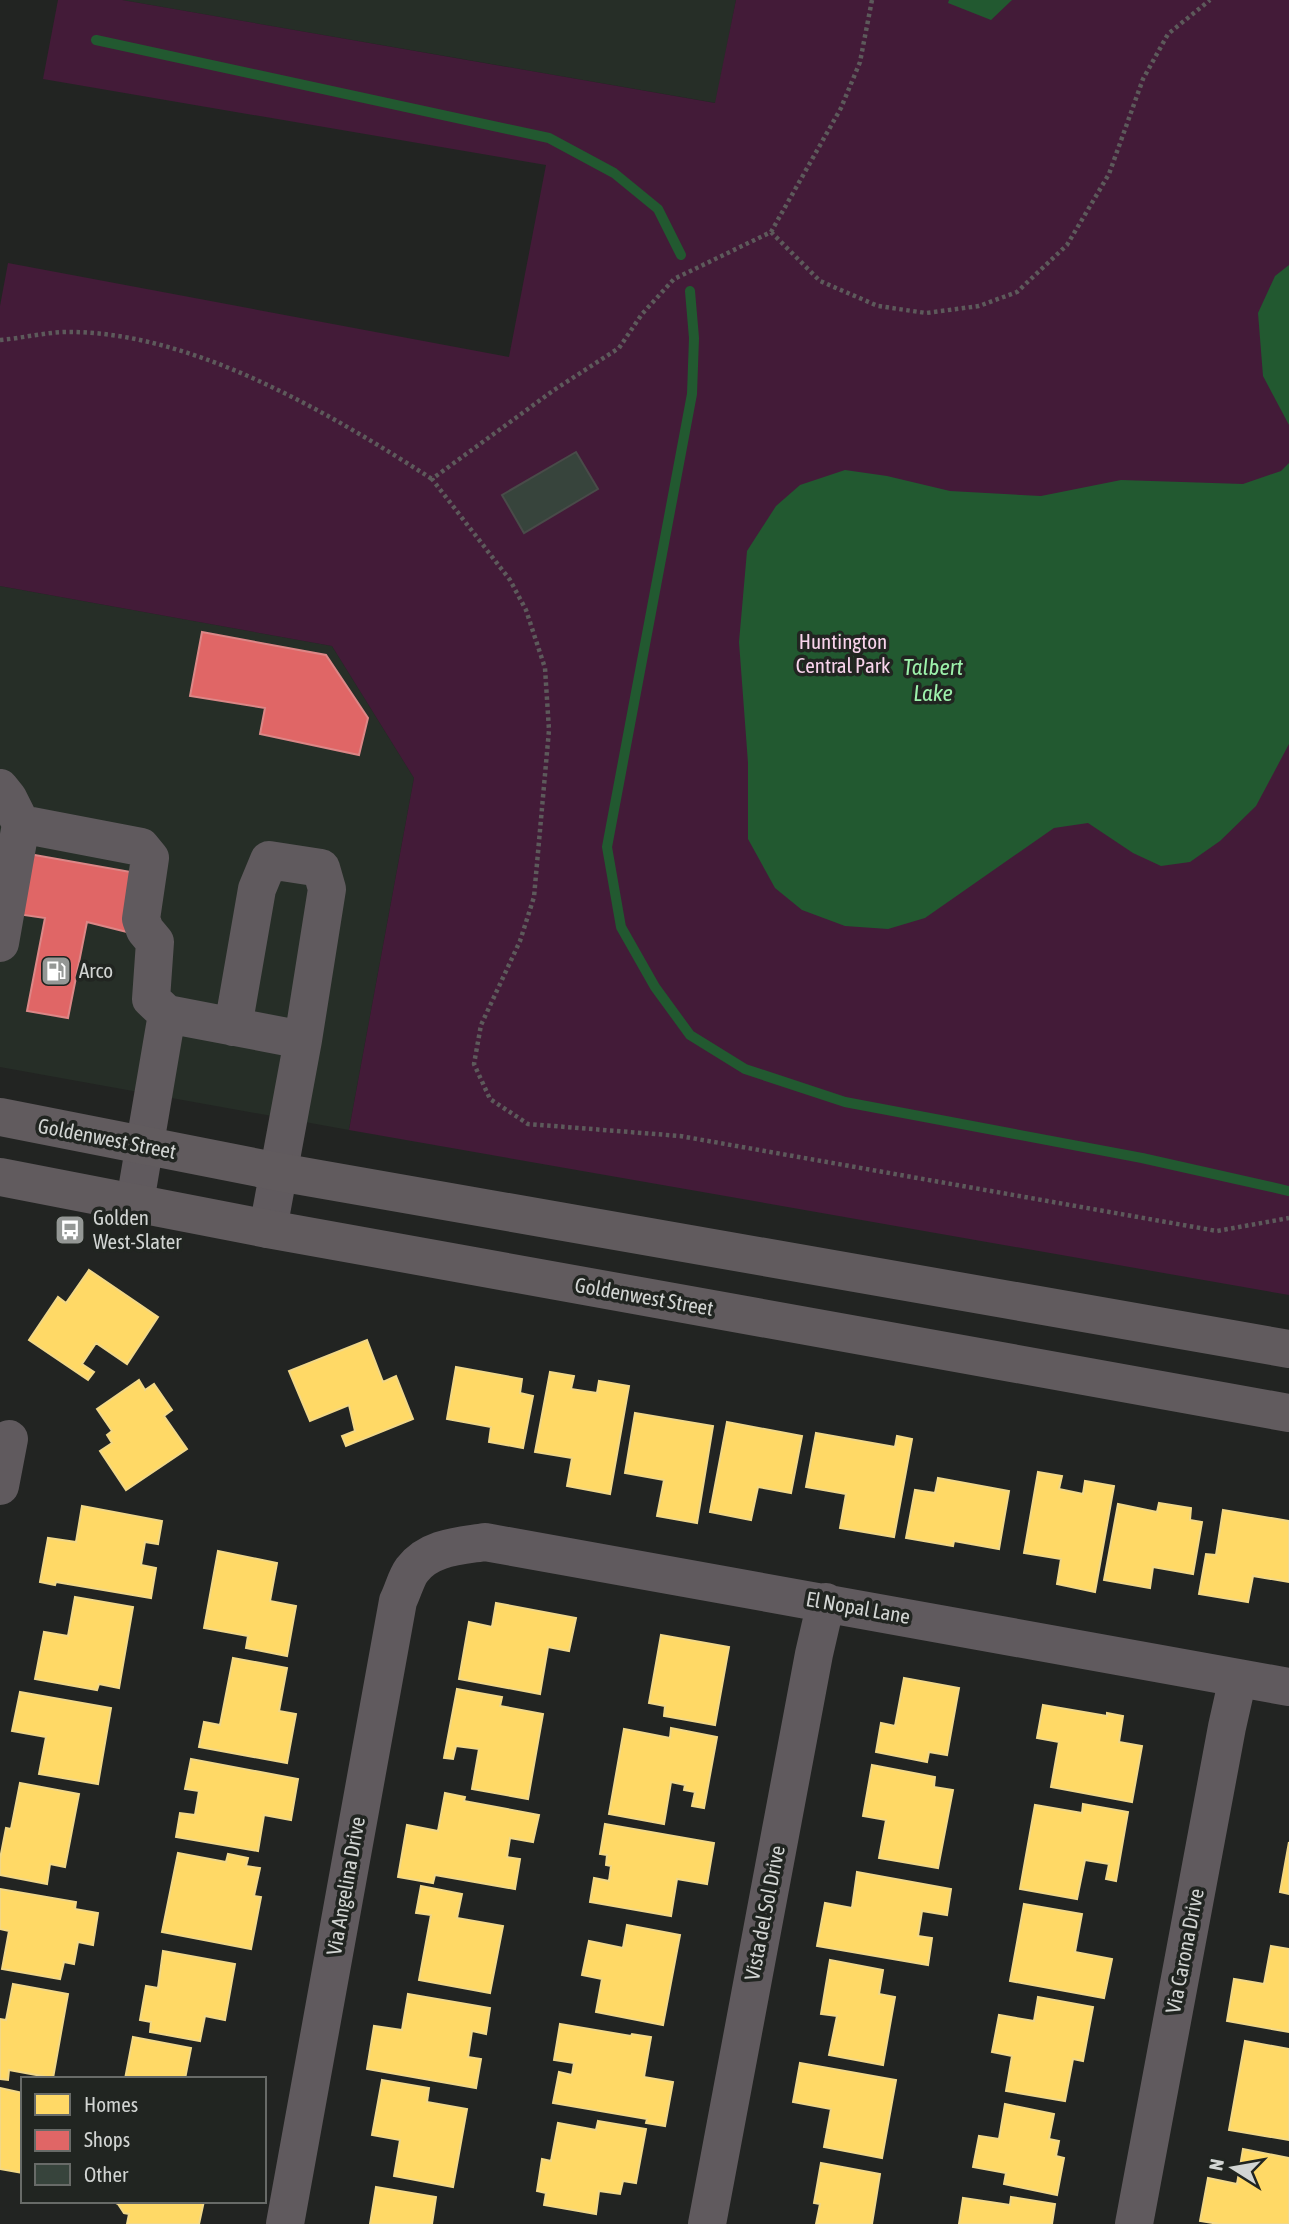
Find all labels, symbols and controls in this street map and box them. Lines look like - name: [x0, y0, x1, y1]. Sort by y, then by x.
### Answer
- park label: Huntington Central Park: [796, 629, 890, 677]
- water label: Talbert Lake: [903, 654, 963, 706]
- fuel station icon: Arco: [39, 954, 73, 988]
- place label: Arco: [79, 958, 113, 982]
- street label: Goldenwest Street: [36, 1113, 178, 1163]
- place label: Golden West-Slater: [93, 1205, 182, 1253]
- bus stop icon: Golden West-Slater: [53, 1213, 87, 1247]
- street label: Goldenwest Street: [573, 1272, 715, 1320]
- street label: El Nopal Lane: [804, 1586, 912, 1628]
- street label: Via Angelina Drive: [321, 1815, 369, 1957]
- street label: Vista del Sol Drive: [739, 1843, 789, 1982]
- street label: Via Carona Drive: [1160, 1886, 1208, 2015]
- legend: [21, 2077, 266, 2203]
- text: Homes: [84, 2092, 138, 2116]
- text: Shops: [84, 2127, 130, 2151]
- north arrow: [1198, 2133, 1268, 2203]
- text: N: [1204, 2157, 1228, 2172]
- text: Other: [84, 2162, 129, 2186]

